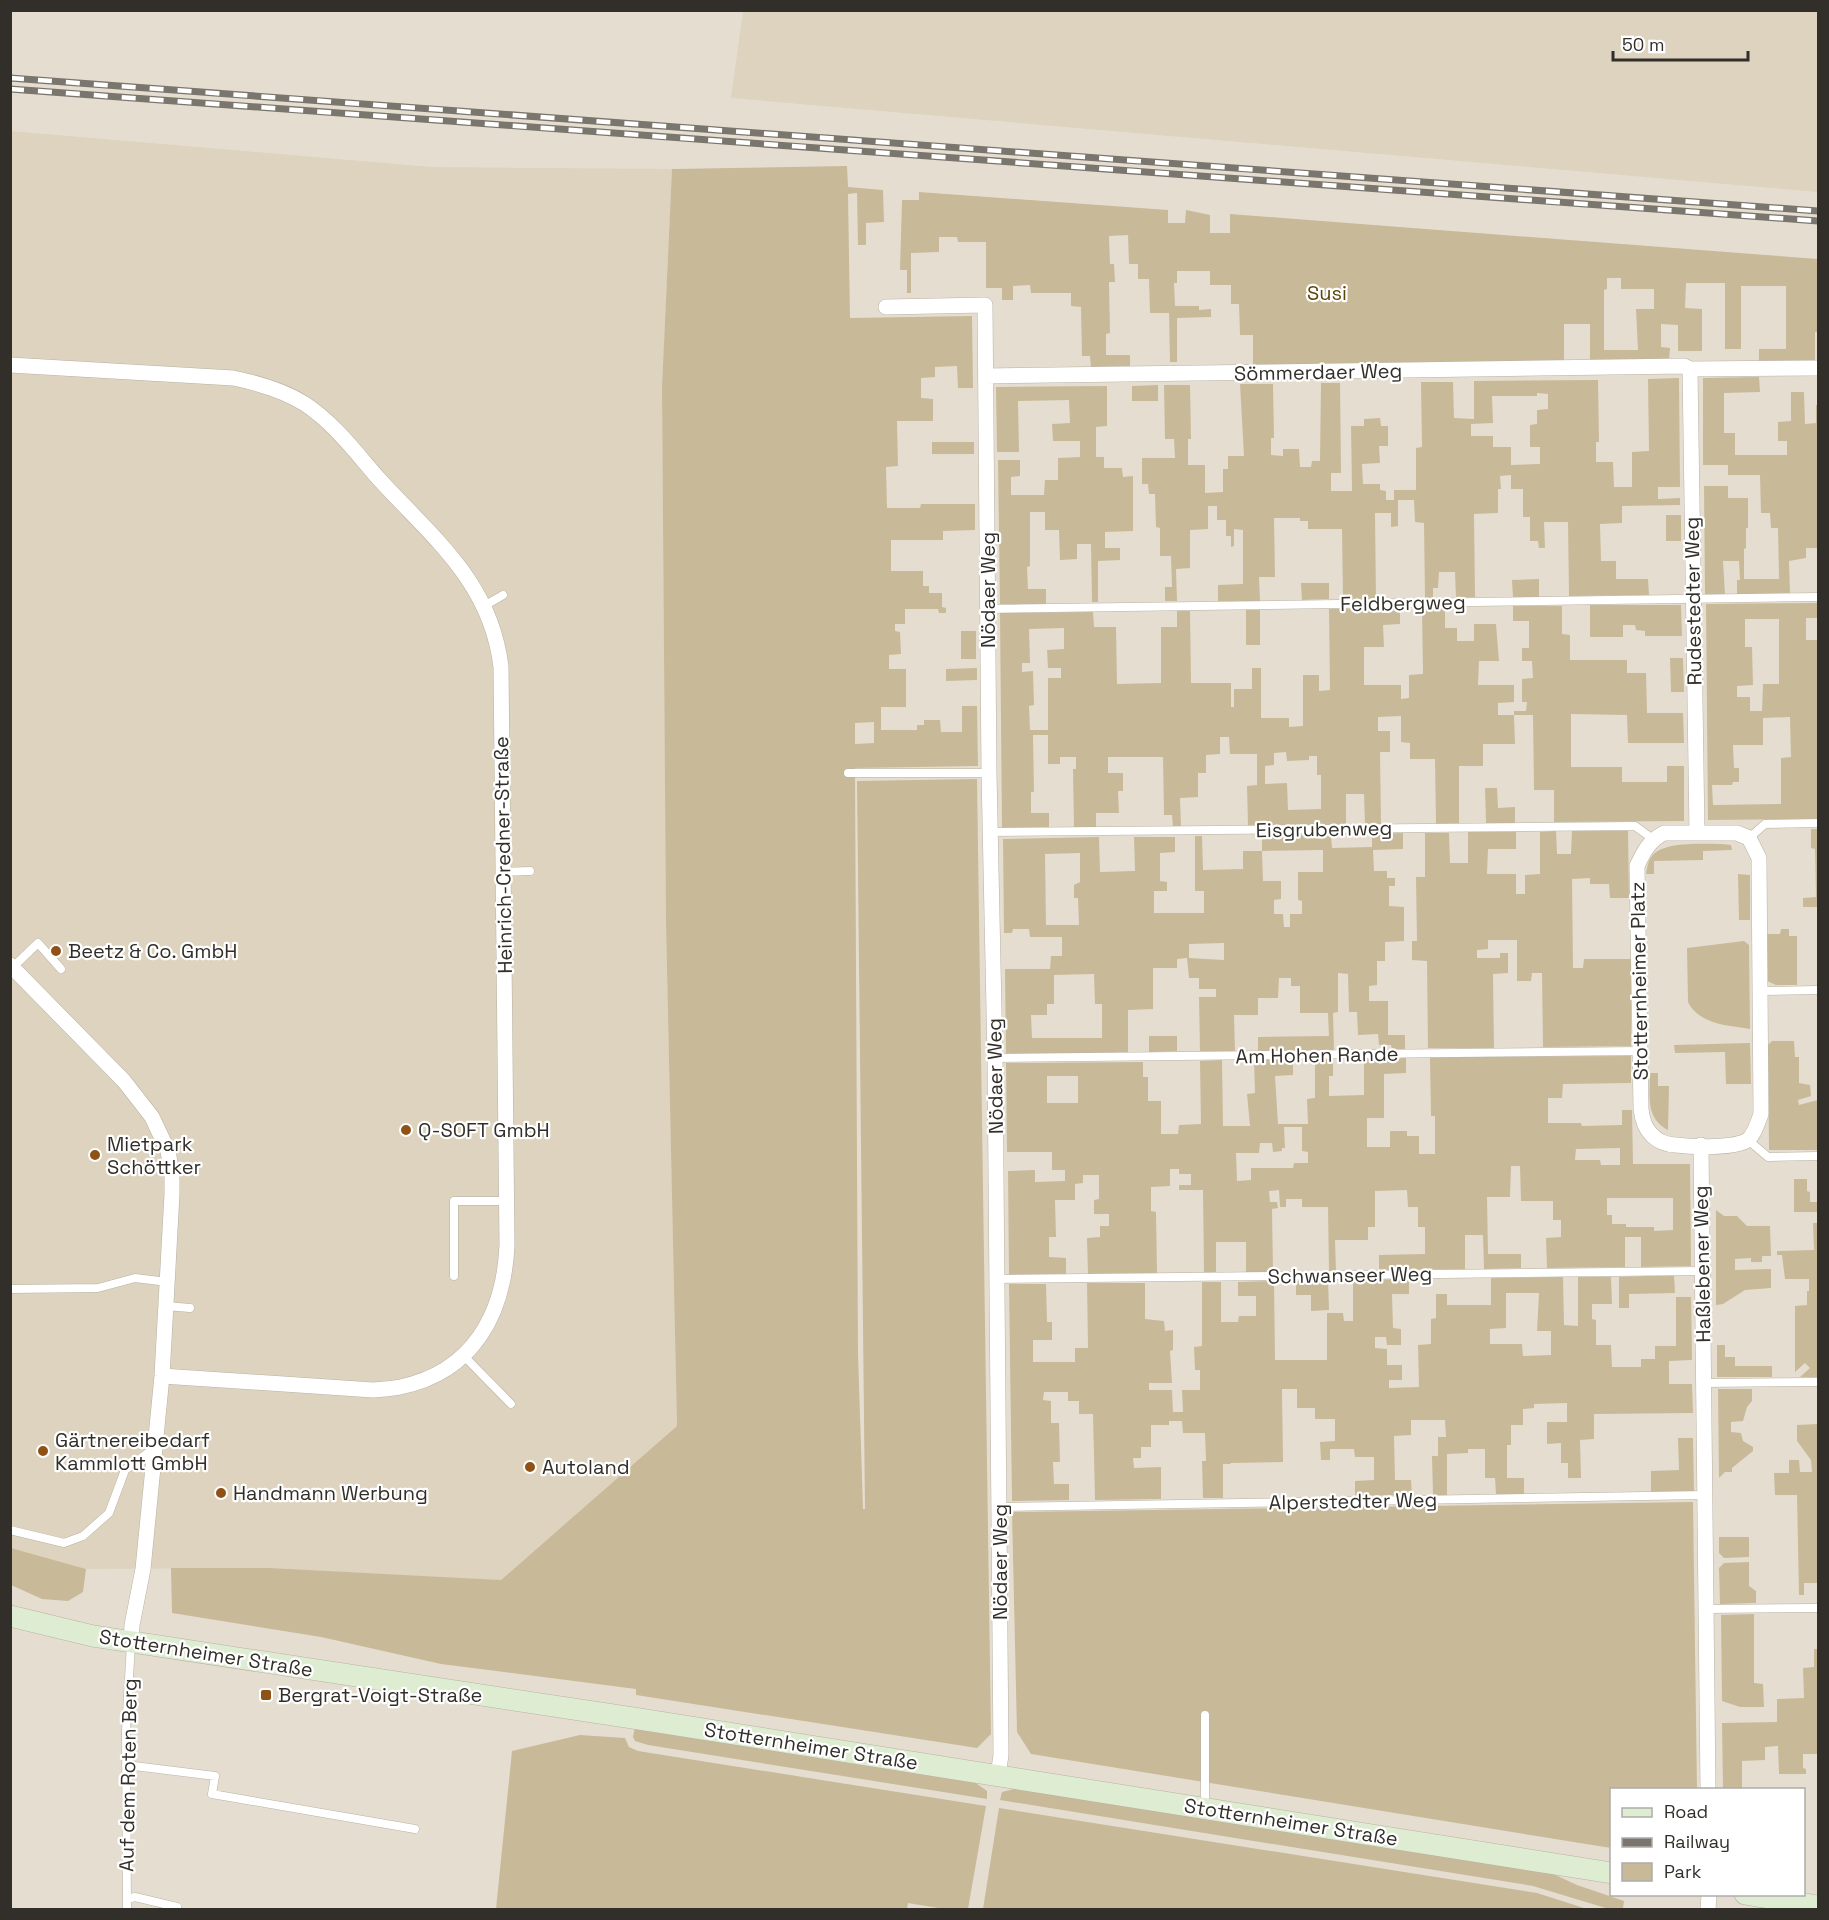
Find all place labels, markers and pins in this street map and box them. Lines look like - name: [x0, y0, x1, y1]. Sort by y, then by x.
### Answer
- place label: Beetz & Co. GmbH: [68, 938, 237, 964]
- marker: Beetz & Co. GmbH: [49, 944, 63, 958]
- place label: Q-SOFT GmbH: [418, 1117, 550, 1143]
- marker: Q-SOFT GmbH: [399, 1123, 413, 1137]
- place label: Mietpark Schöttker: [107, 1131, 201, 1180]
- marker: Mietpark Schöttker: [88, 1148, 102, 1162]
- place label: Gärtnereibedarf Kammlott GmbH: [55, 1427, 210, 1476]
- marker: Gärtnereibedarf Kammlott GmbH: [36, 1444, 50, 1458]
- place label: Autoland: [542, 1454, 630, 1480]
- marker: Autoland: [523, 1460, 537, 1474]
- place label: Handmann Werbung: [233, 1480, 428, 1506]
- marker: Handmann Werbung: [214, 1486, 228, 1500]
- place label: Bergrat-Voigt-Straße: [278, 1682, 482, 1708]
- marker: Bergrat-Voigt-Straße: [259, 1688, 273, 1702]

